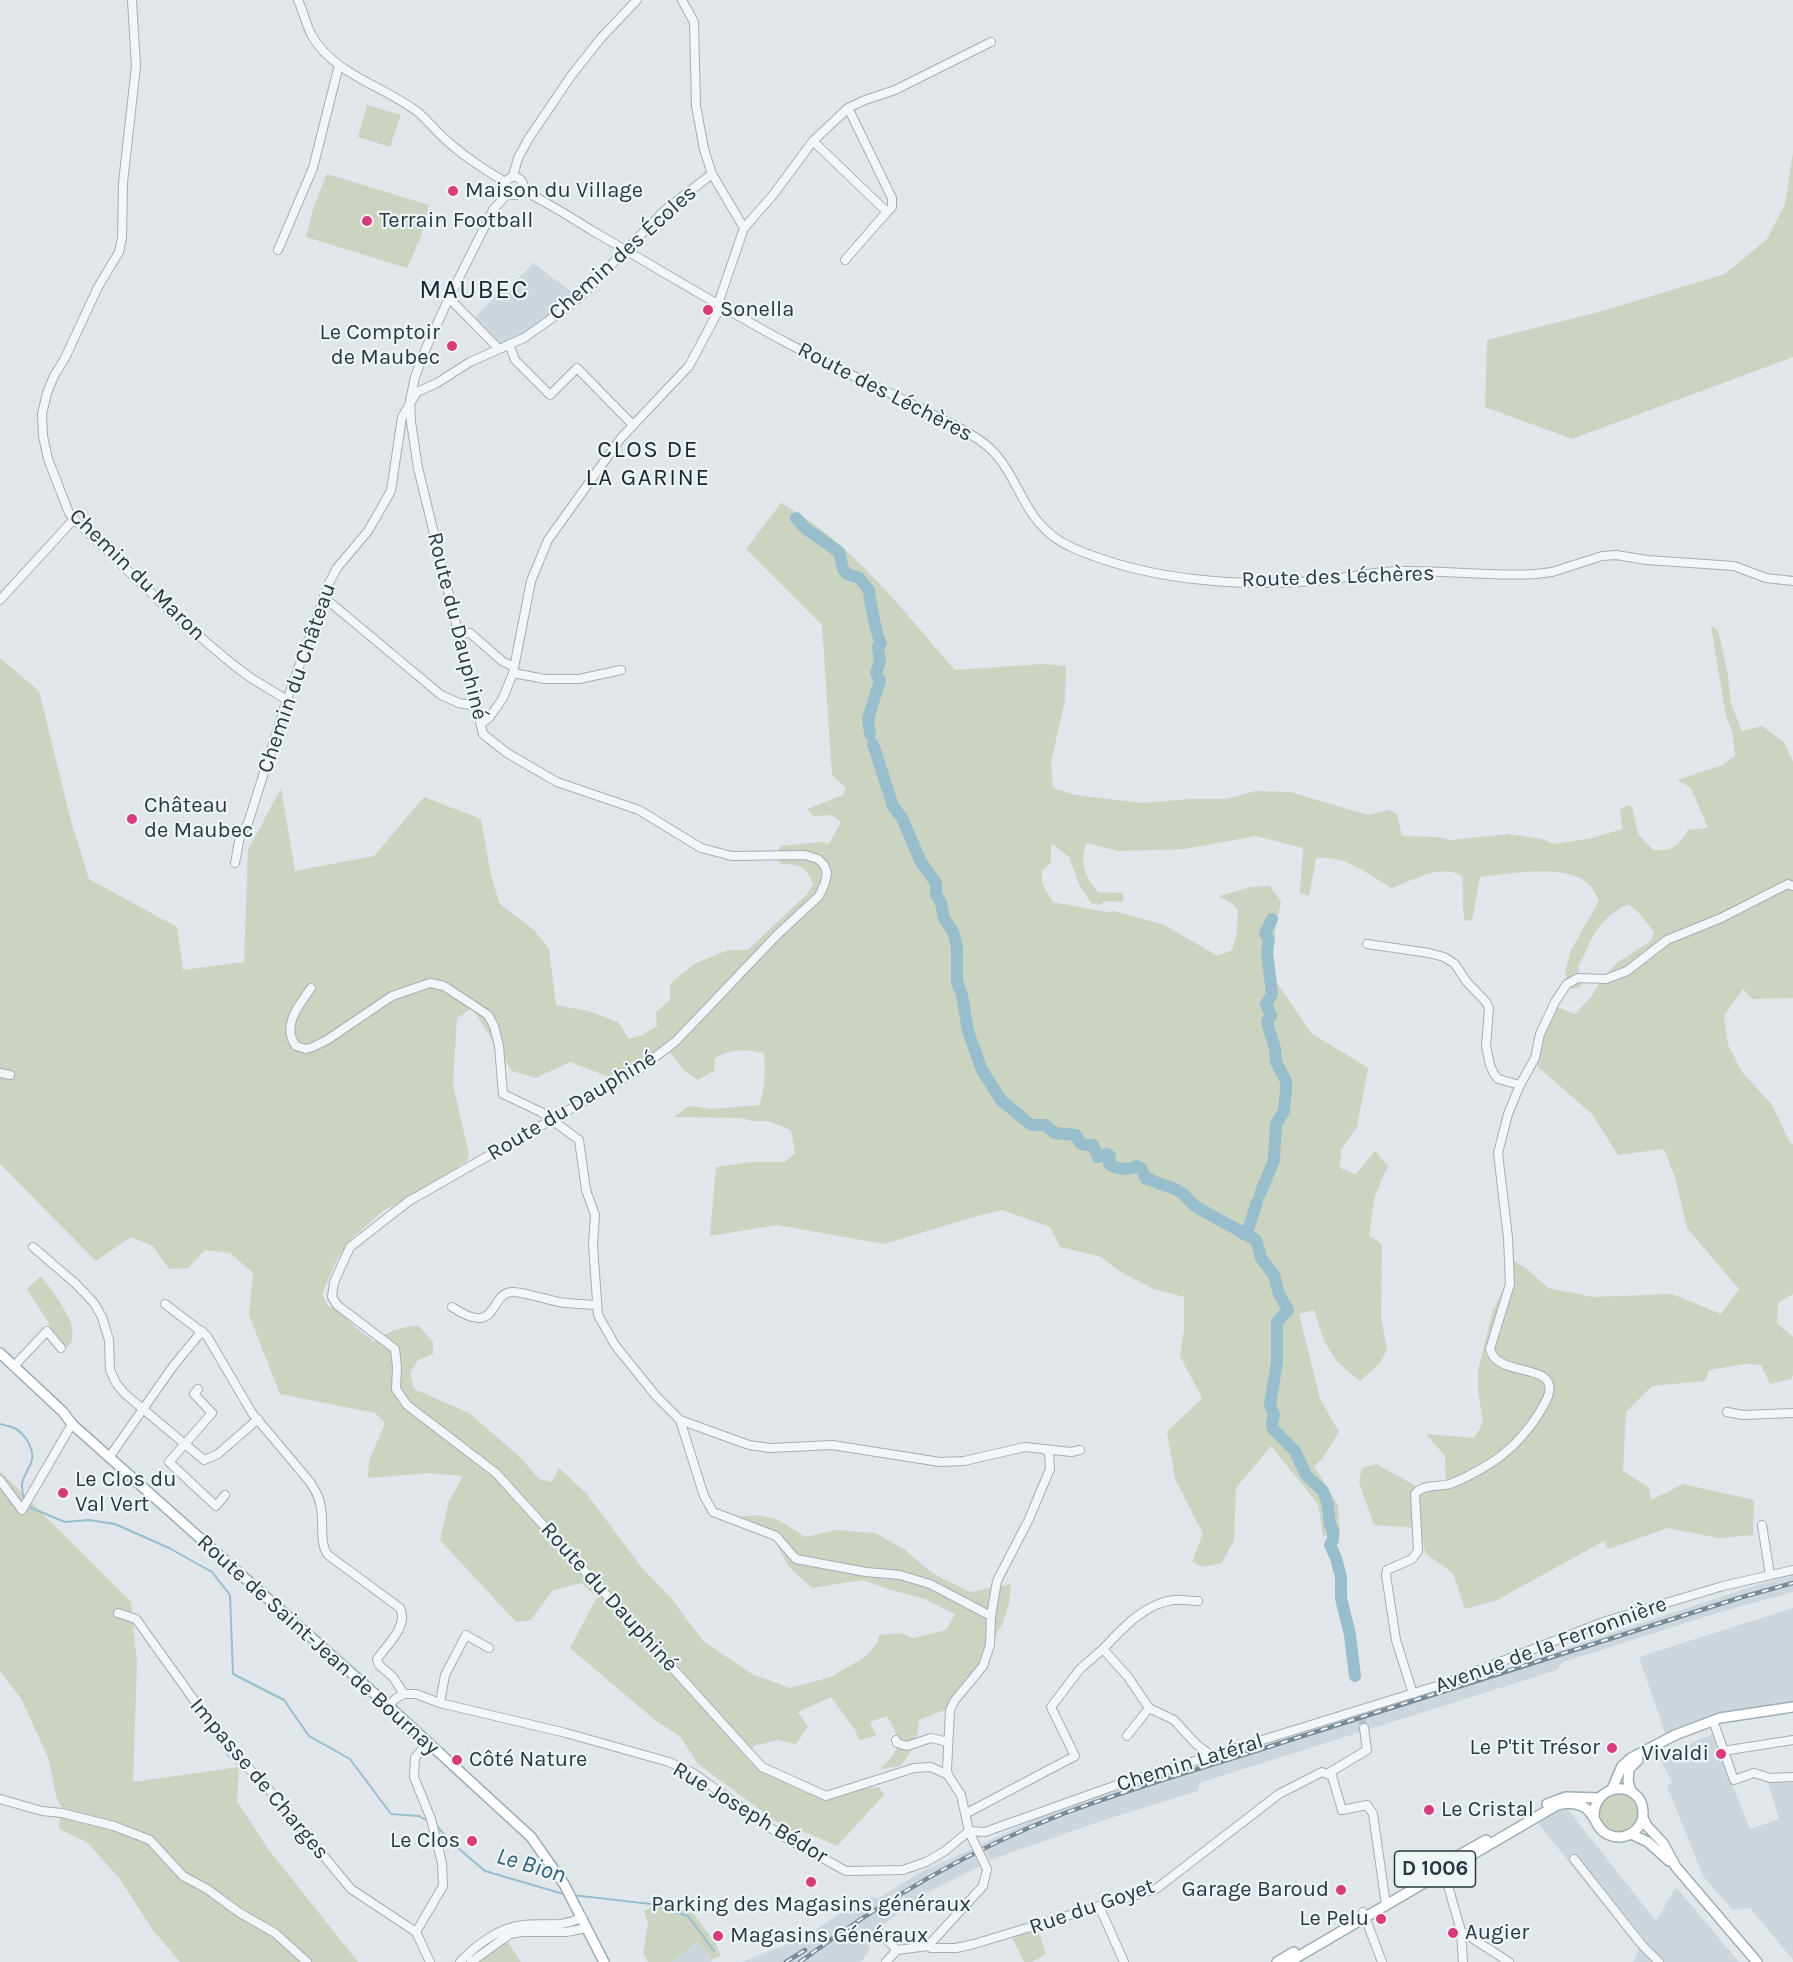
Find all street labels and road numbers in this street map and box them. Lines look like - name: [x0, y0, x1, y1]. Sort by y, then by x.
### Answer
- street label: Chemin des Écoles: [544, 180, 702, 326]
- street label: Route des Léchères: [793, 336, 977, 448]
- street label: Chemin du Maron: [63, 503, 211, 647]
- street label: Route du Dauphiné: [421, 529, 493, 723]
- street label: Route des Léchères: [1241, 560, 1435, 594]
- street label: Chemin du Château: [252, 580, 342, 776]
- street label: Route du Dauphiné: [483, 1045, 661, 1167]
- street label: Route du Dauphiné: [535, 1517, 683, 1677]
- street label: Route de Saint-Jean de Bournay: [191, 1529, 445, 1761]
- street label: Avenue de la Ferronnière: [1432, 1591, 1670, 1699]
- street label: Impasse de Charges: [184, 1693, 334, 1865]
- street label: Chemin Latéral: [1114, 1728, 1266, 1798]
- street label: Rue Joseph Bédor: [668, 1756, 832, 1870]
- road number: D 1006: [1394, 1851, 1476, 1887]
- street label: Rue du Goyet: [1026, 1873, 1158, 1941]

